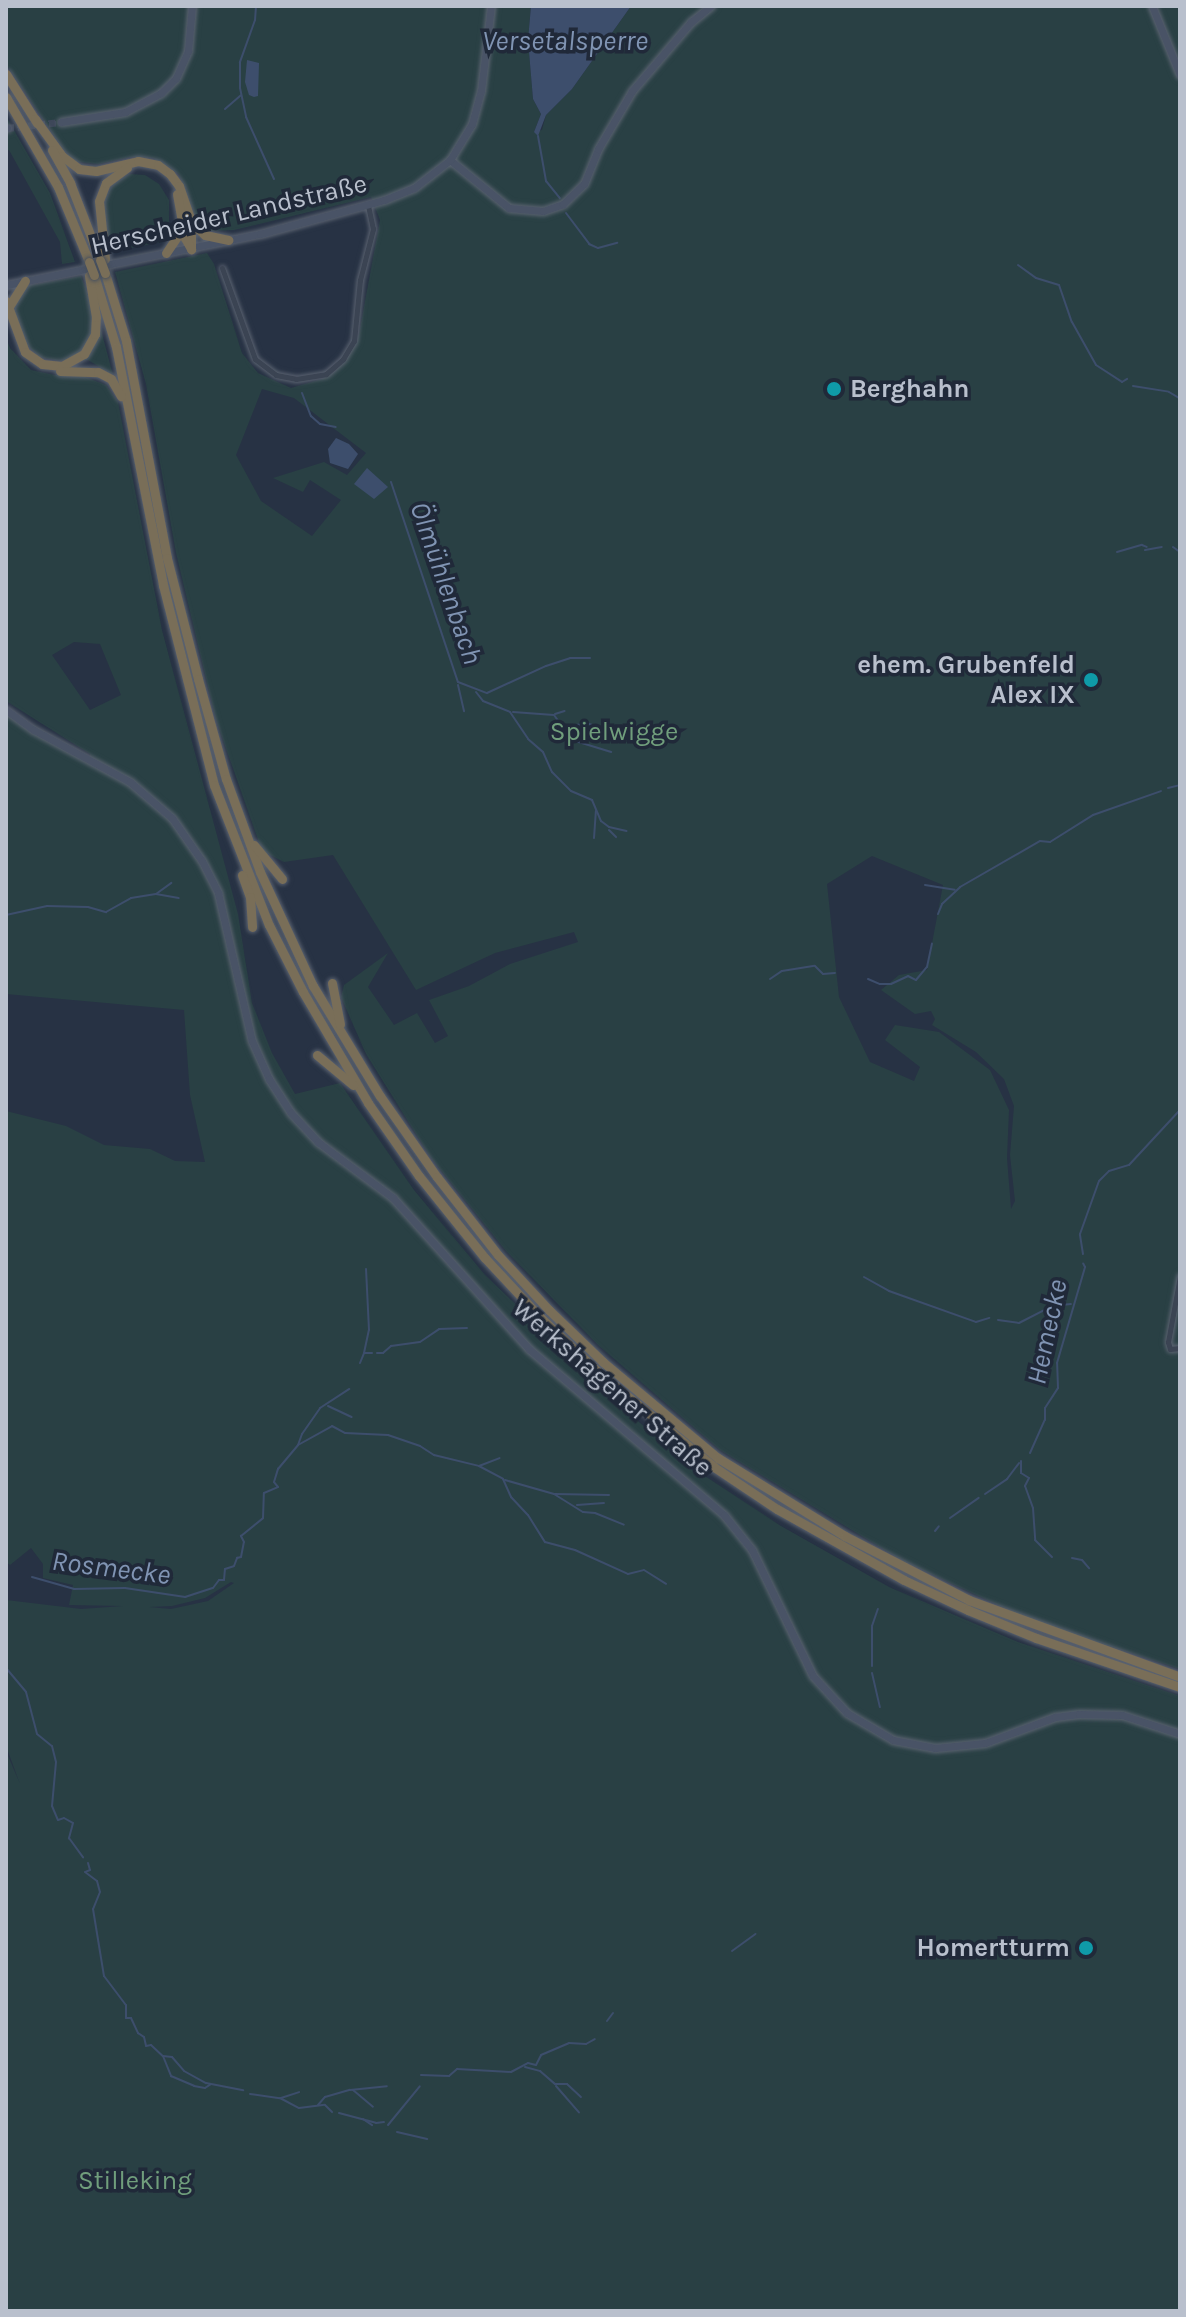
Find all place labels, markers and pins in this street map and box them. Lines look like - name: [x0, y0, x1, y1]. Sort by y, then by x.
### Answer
- place label: Berghahn: [850, 373, 970, 405]
- marker: Berghahn: [825, 380, 843, 398]
- place label: ehem. Grubenfeld Alex IX: [857, 649, 1075, 710]
- marker: ehem. Grubenfeld Alex IX: [1082, 671, 1100, 689]
- place label: Homertturm: [917, 1932, 1070, 1964]
- marker: Homertturm: [1077, 1939, 1095, 1957]

